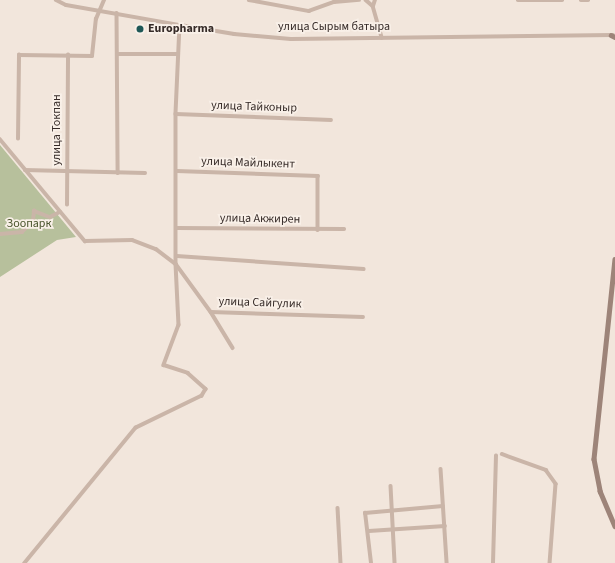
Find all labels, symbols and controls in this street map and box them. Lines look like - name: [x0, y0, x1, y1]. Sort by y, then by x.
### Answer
- street label: улица Сырым батыра: [278, 20, 390, 34]
- place label: Europharma: [148, 22, 214, 36]
- marker: Europharma: [135, 24, 145, 34]
- street label: улица Токпан: [50, 94, 64, 166]
- street label: улица Тайконыр: [211, 98, 297, 116]
- street label: улица Майлыкент: [201, 154, 295, 172]
- street label: улица Акжирен: [220, 211, 300, 227]
- park label: Зоопарк: [7, 217, 51, 231]
- street label: улица Сайгулик: [218, 294, 302, 312]

